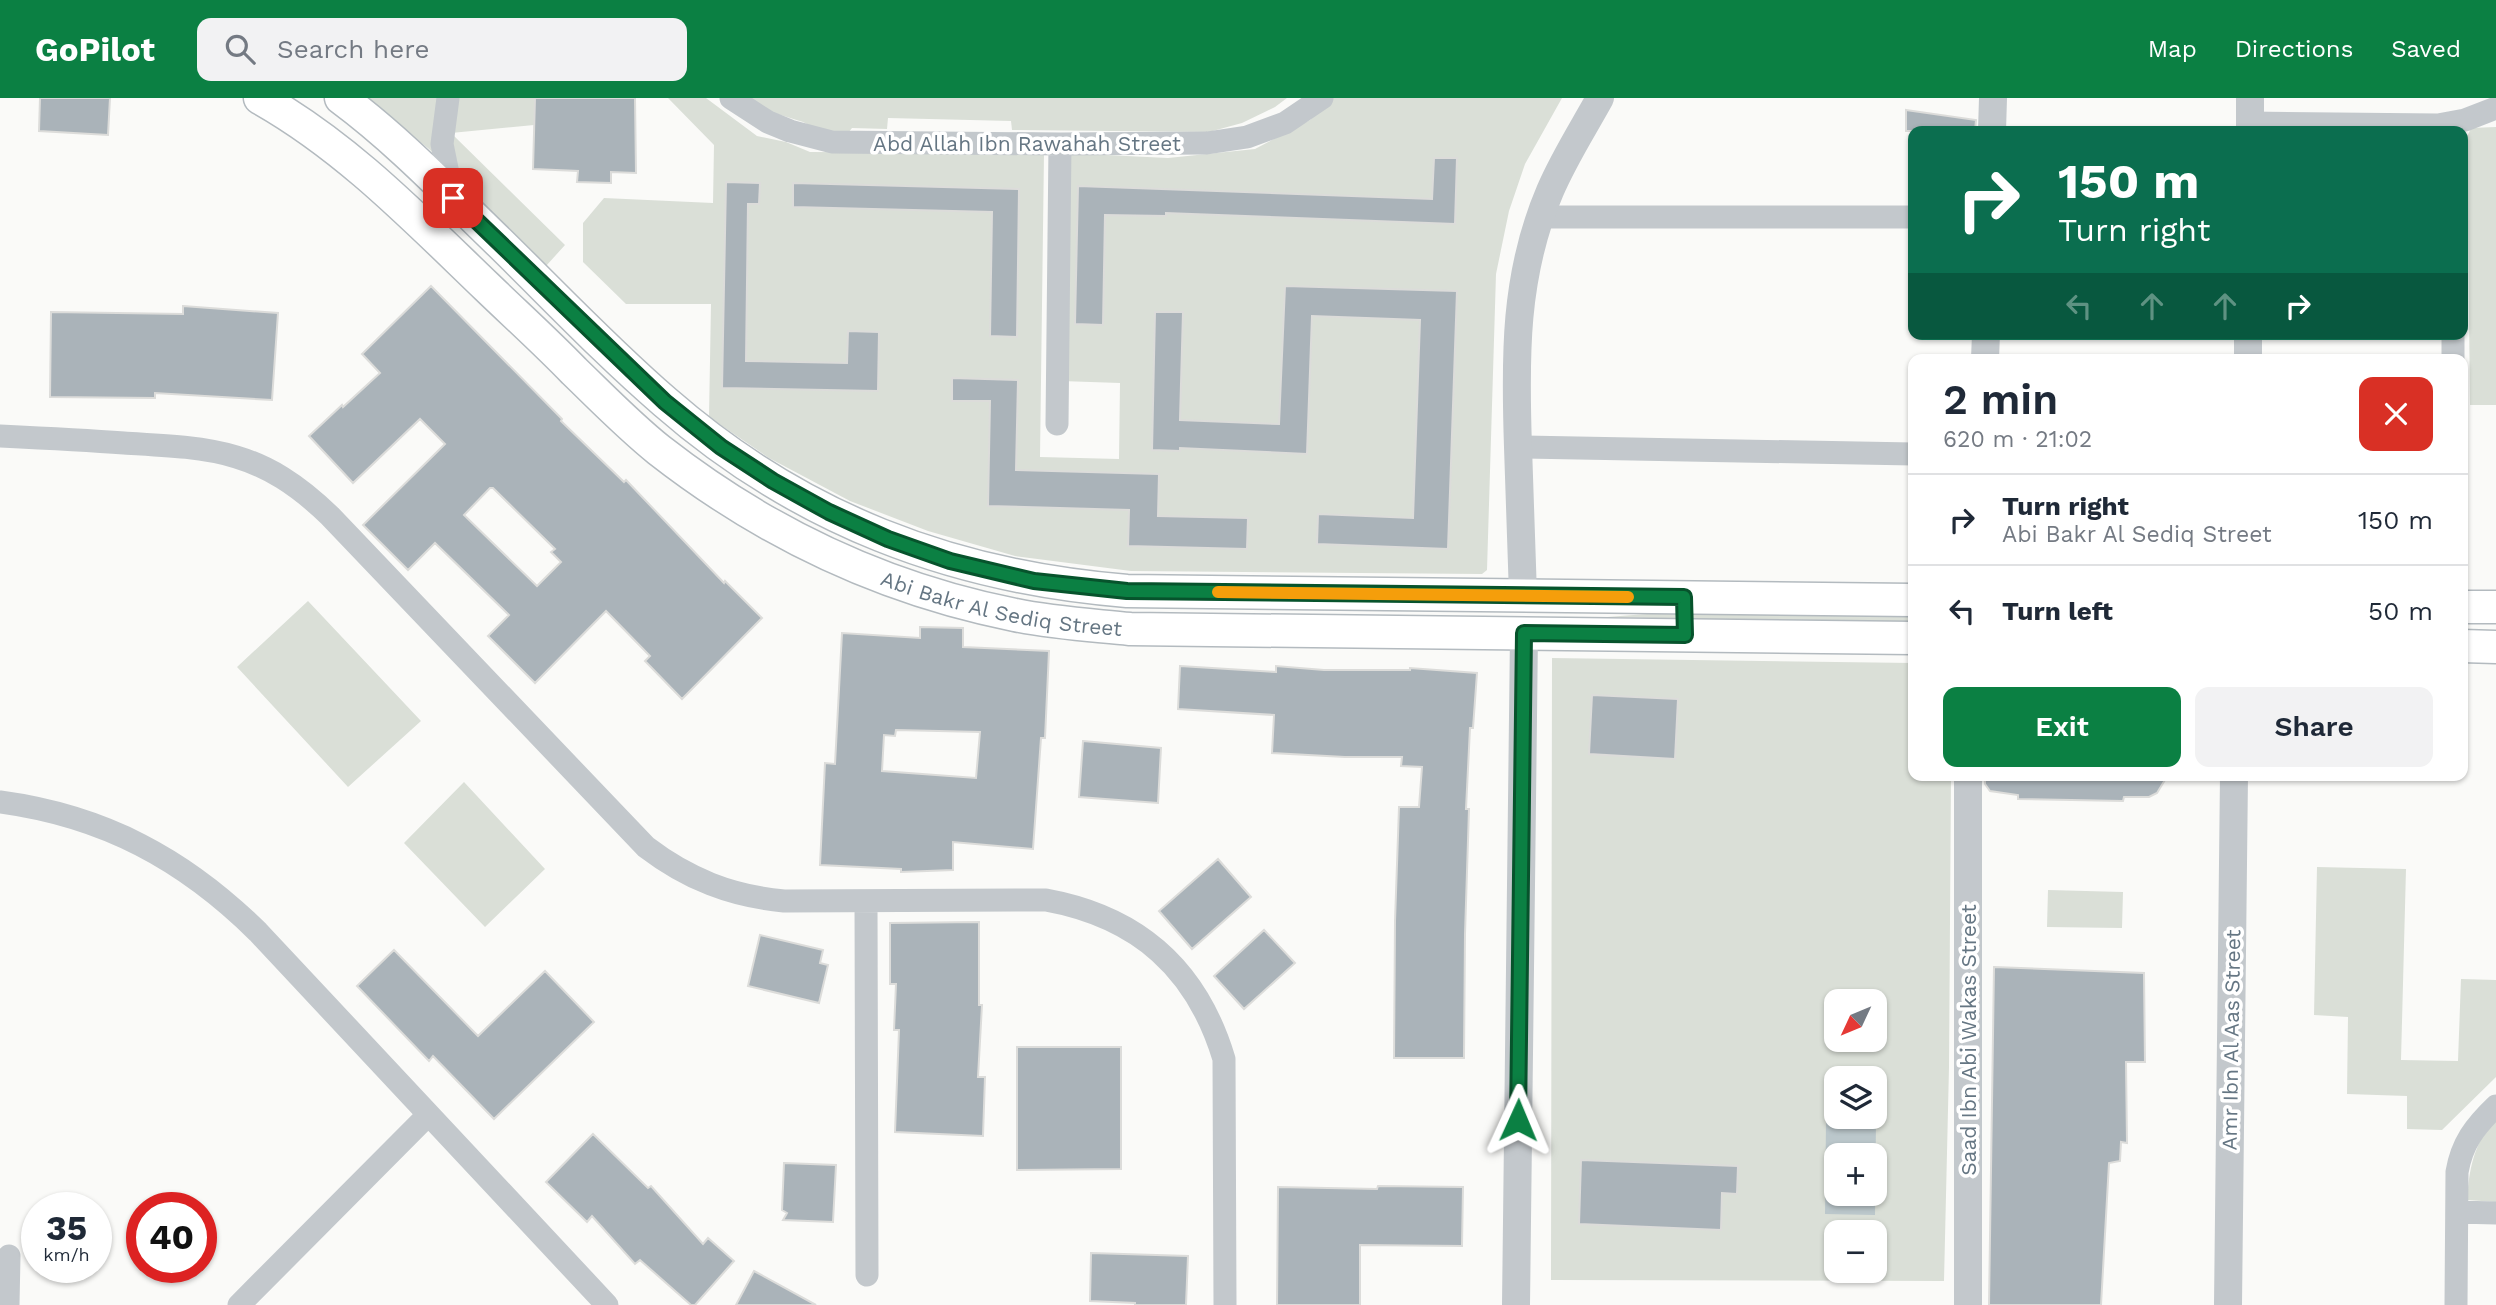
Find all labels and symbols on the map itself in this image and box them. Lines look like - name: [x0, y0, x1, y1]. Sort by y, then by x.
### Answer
- street label: Abd Allah Ibn Rawahah Street: [873, 131, 1181, 156]
- pin: [423, 168, 483, 228]
- street label: Abi Bakr Al Sediq Street: [878, 565, 1123, 641]
- street label: Saad Ibn Abi Wakas Street: [1956, 904, 1981, 1176]
- street label: Amr Ibn Al Aas Street: [2217, 929, 2245, 1151]
- north arrow: [1824, 989, 1886, 1052]
- position arrow: [1481, 1083, 1555, 1157]
- speed limit sign: 40: [126, 1192, 217, 1283]

